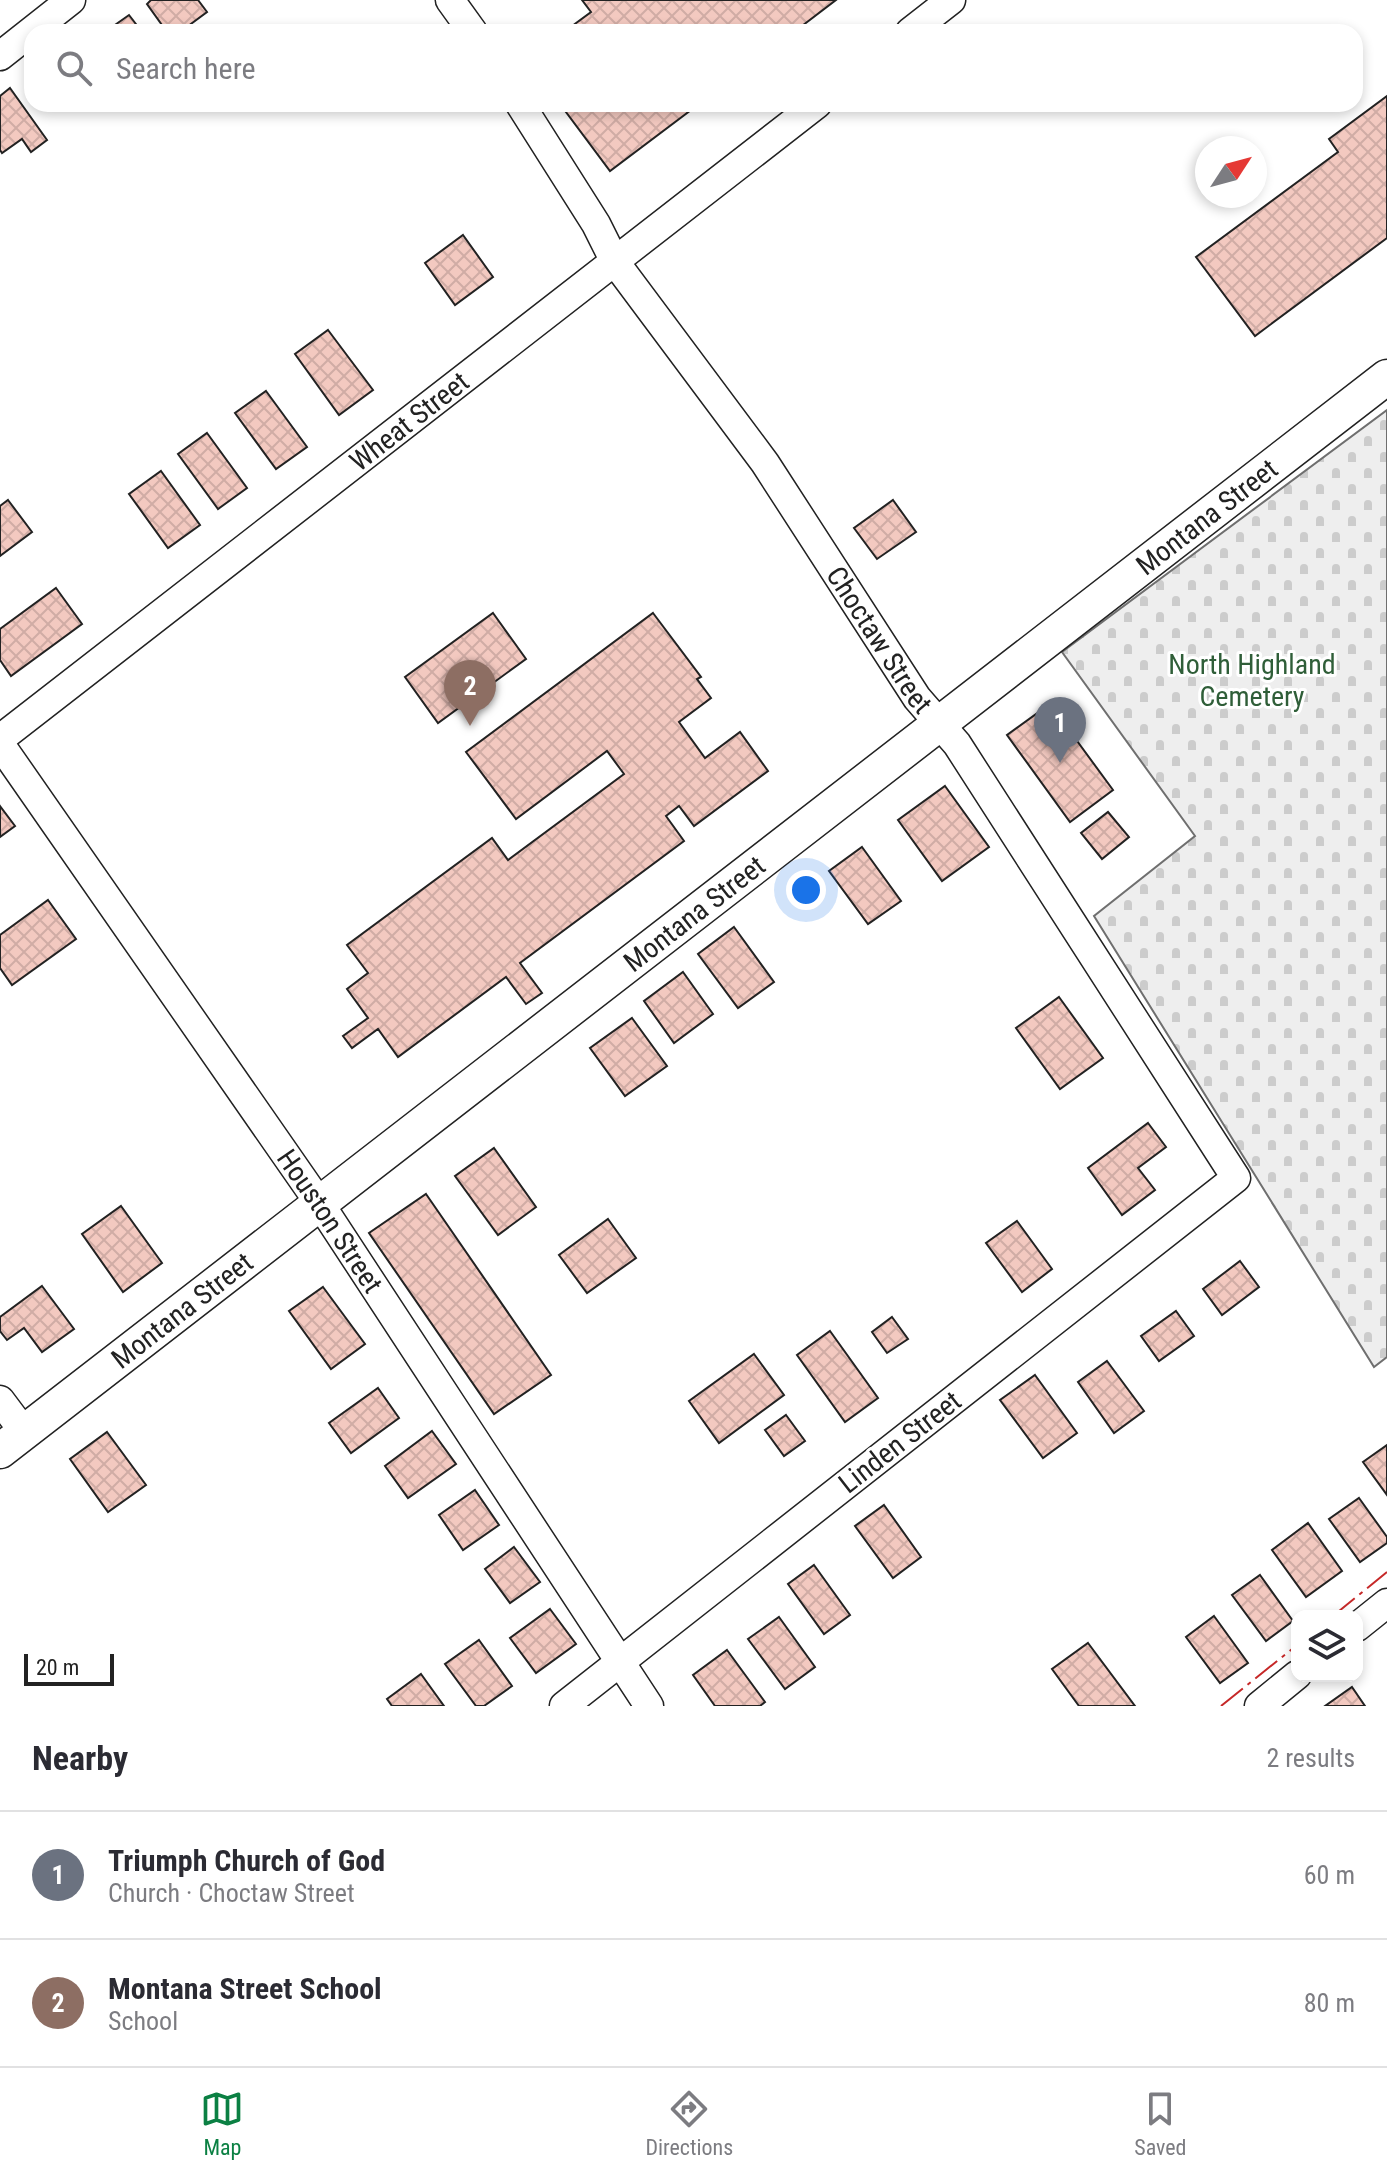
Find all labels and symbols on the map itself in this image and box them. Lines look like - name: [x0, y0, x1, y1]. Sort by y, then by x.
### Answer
- north arrow: [1195, 136, 1267, 208]
- street label: Wheat Street: [343, 365, 475, 478]
- street label: Montana Street: [1129, 452, 1284, 582]
- street label: Choctaw Street: [820, 560, 939, 720]
- park label: North Highland Cemetery: [1168, 648, 1336, 713]
- pin: 2: [444, 660, 496, 726]
- pin: 1: [1034, 697, 1086, 763]
- street label: Montana Street: [617, 848, 771, 978]
- your location: [786, 870, 826, 910]
- street label: Houston Street: [270, 1143, 390, 1299]
- street label: Montana Street: [105, 1245, 259, 1375]
- street label: Linden Street: [832, 1384, 968, 1500]
- scale bar: [24, 1650, 114, 1686]

